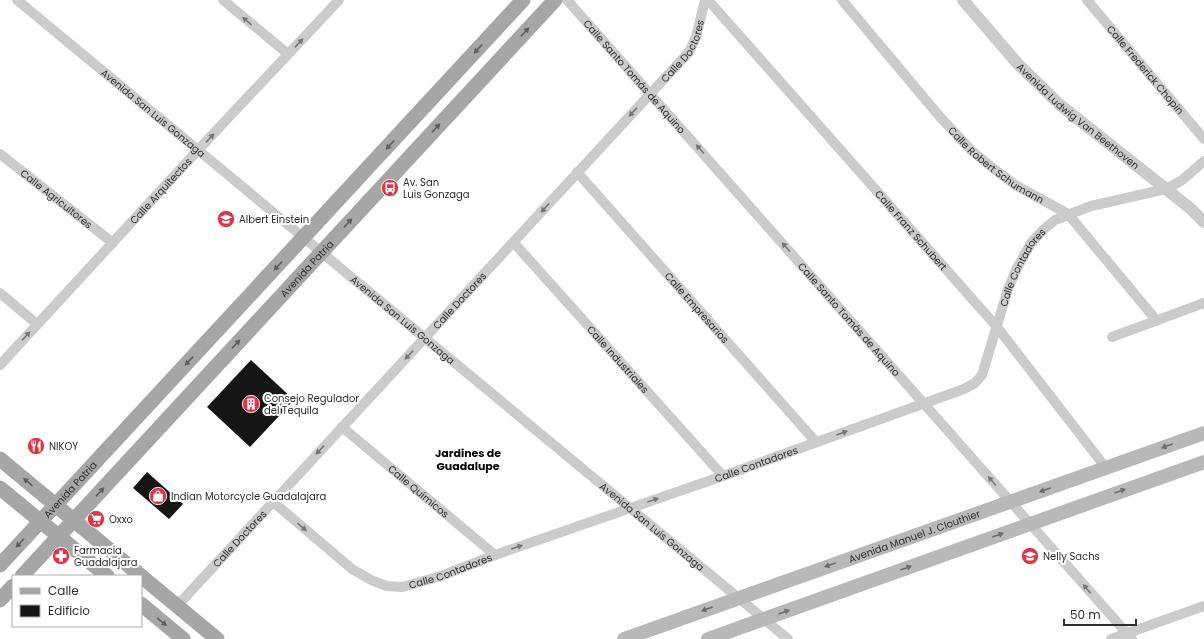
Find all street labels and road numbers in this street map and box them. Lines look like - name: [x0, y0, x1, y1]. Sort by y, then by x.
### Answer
- street label: Calle Santo Tomás de Aquino: [580, 16, 689, 137]
- street label: Calle Doctores: [657, 18, 708, 86]
- street label: Calle Frederick Chopin: [1103, 22, 1187, 118]
- street label: Avenida Ludwig Van Beethoven: [1013, 60, 1142, 173]
- street label: Avenida San Luis Gonzaga: [97, 65, 209, 161]
- street label: Calle Robert Schumann: [945, 123, 1047, 207]
- street label: Calle Arquitectos: [126, 154, 195, 228]
- street label: Calle Agricultores: [17, 166, 96, 232]
- street label: Calle Franz Schubert: [871, 187, 951, 274]
- street label: Calle Contadores: [996, 225, 1049, 308]
- street label: Avenida Patria: [277, 237, 337, 301]
- street label: Calle Santo Tomás de Aquino: [794, 259, 903, 380]
- street label: Calle Doctores: [429, 269, 490, 333]
- street label: Calle Empresarios: [661, 269, 732, 347]
- street label: Avenida San Luis Gonzaga: [347, 272, 458, 368]
- street label: Calle Industriales: [583, 322, 652, 397]
- street label: Calle Contadores: [713, 443, 800, 486]
- street label: Avenida Patria: [40, 458, 101, 522]
- street label: Calle Químicos: [385, 462, 452, 522]
- street label: Avenida San Luis Gonzaga: [596, 479, 707, 575]
- street label: Avenida Manuel J. Clouthier: [847, 506, 983, 567]
- street label: Calle Doctores: [209, 507, 270, 571]
- street label: Calle Contadores: [407, 550, 494, 593]

